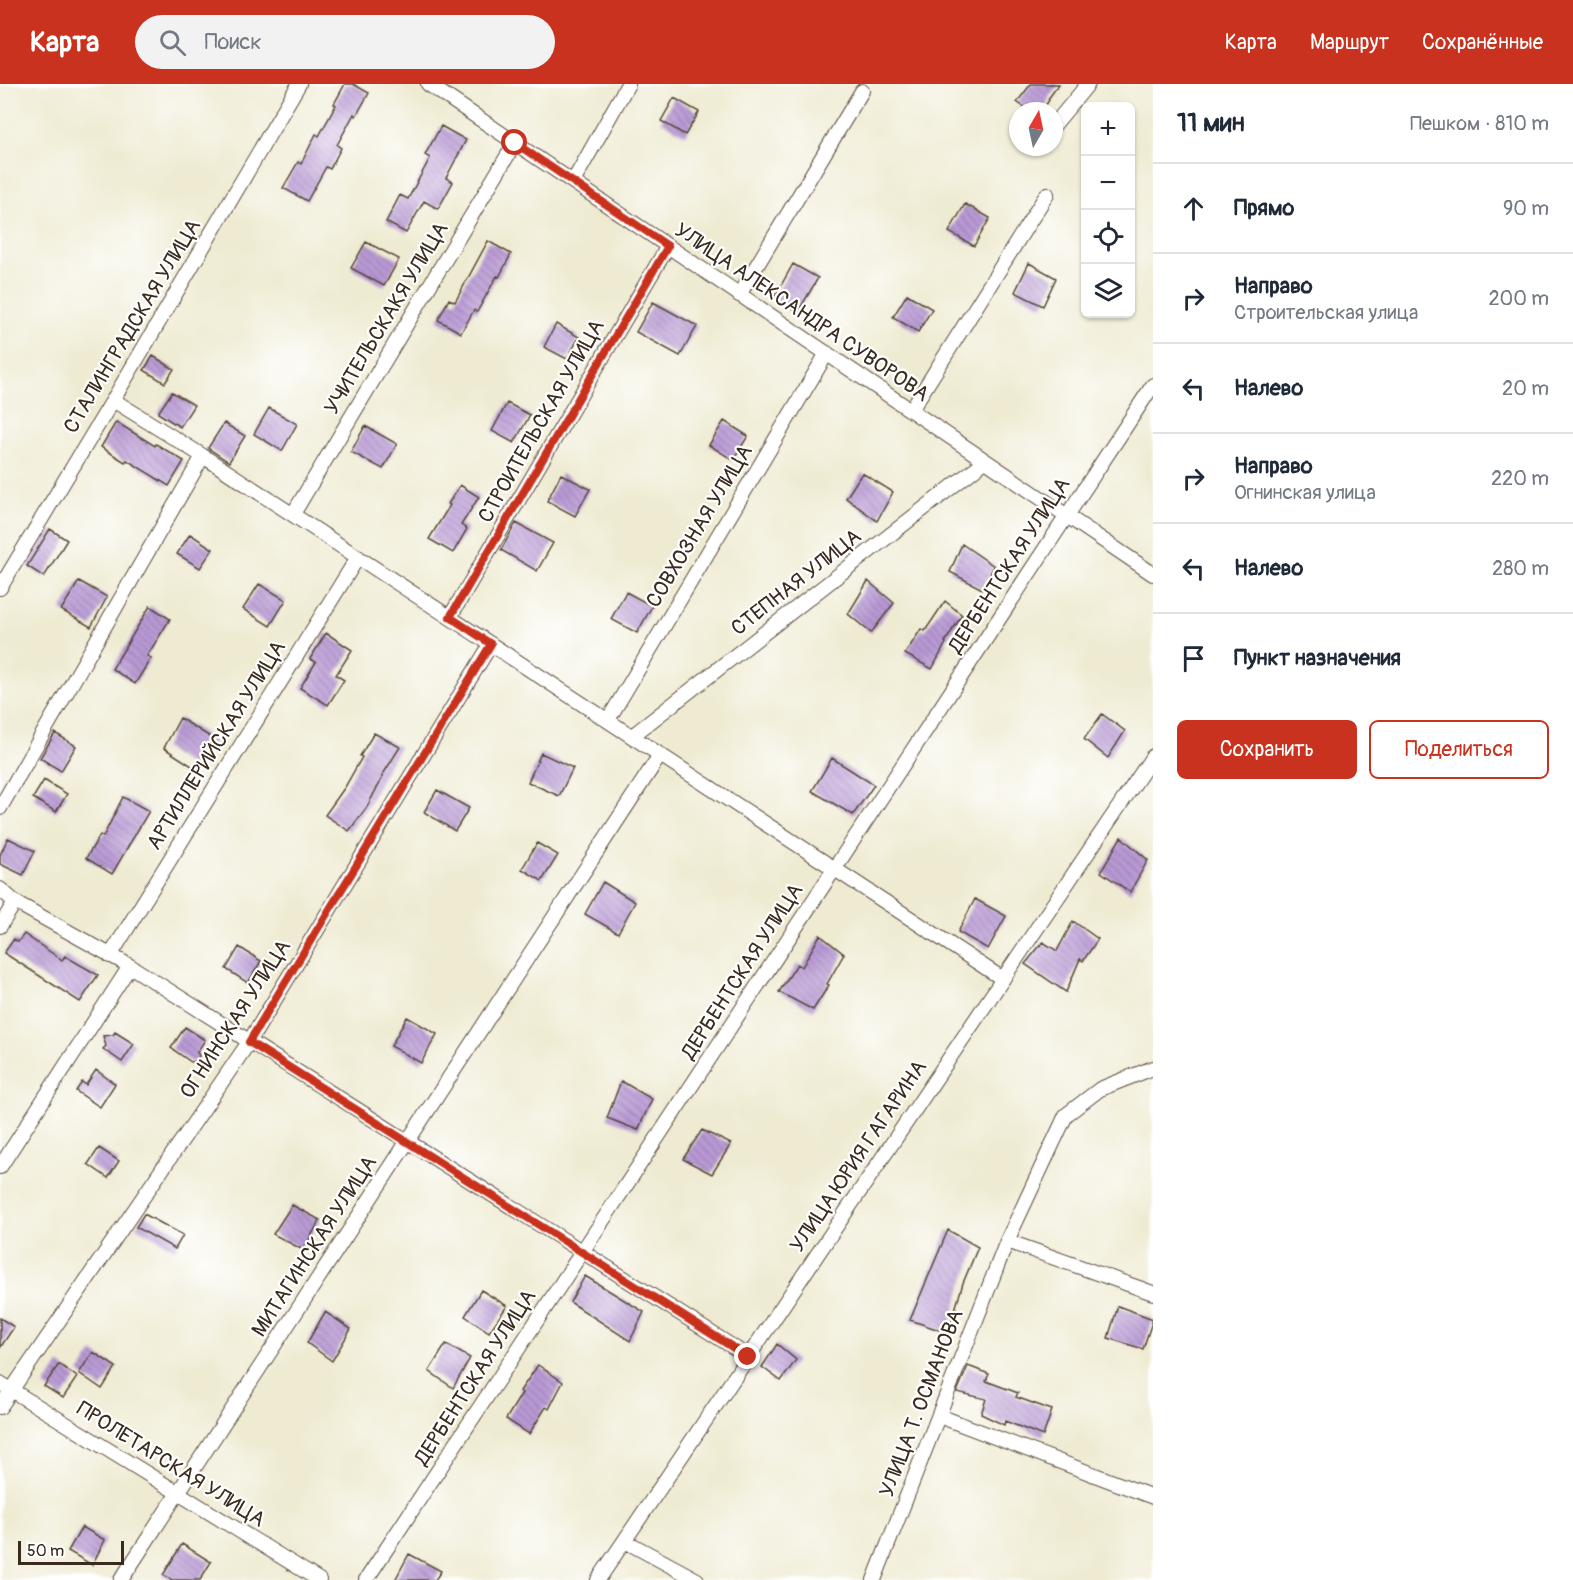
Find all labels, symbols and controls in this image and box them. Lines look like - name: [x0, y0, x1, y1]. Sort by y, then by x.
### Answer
- search box: [135, 15, 555, 69]
- text: Карта: [30, 25, 99, 60]
- icon: search: [156, 26, 189, 59]
- text: Поиск: [204, 28, 262, 56]
- text: Карта: [1225, 29, 1277, 56]
- text: Маршрут: [1310, 29, 1389, 56]
- text: Сохранённые: [1422, 29, 1543, 56]
- north arrow: [1009, 102, 1063, 156]
- map controls: [1081, 102, 1135, 318]
- button: +: [1081, 102, 1135, 156]
- text: 11 мин: [1177, 107, 1245, 139]
- text: Пешком · 810 m: [1410, 111, 1549, 136]
- route start: [501, 129, 527, 155]
- button: −: [1081, 156, 1135, 210]
- icon: ahead: [1177, 192, 1210, 225]
- text: Прямо: [1234, 194, 1294, 222]
- text: 90 m: [1503, 196, 1549, 221]
- button: locate: [1081, 210, 1135, 264]
- street label: СТАЛИНГРАДСКАЯ УЛИЦА: [58, 214, 207, 438]
- street label: УЧИТЕЛЬСКАКЯ УЛИЦА: [318, 217, 454, 419]
- street label: УЛИЦА АЛЕКСАНДРА СУВОРОВА: [669, 217, 934, 408]
- button: layers: [1081, 264, 1135, 318]
- text: Направо: [1234, 272, 1313, 300]
- icon: right: [1177, 282, 1210, 315]
- text: 200 m: [1488, 286, 1549, 311]
- text: Строительская улица: [1234, 300, 1418, 325]
- street label: СТРОИТЕЛЬСКАЯ УЛИЦА: [472, 315, 611, 528]
- icon: left: [1177, 372, 1210, 405]
- text: Налево: [1234, 374, 1303, 402]
- text: 20 m: [1502, 376, 1549, 401]
- street label: СОВХОЗНАЯ УЛИЦА: [640, 440, 759, 613]
- text: Направо: [1234, 452, 1313, 480]
- icon: right: [1177, 462, 1210, 495]
- text: 220 m: [1491, 466, 1549, 491]
- street label: ДЕРБЕНТСКАЯ УЛИЦА: [942, 472, 1076, 659]
- text: Огнинская улица: [1234, 480, 1376, 505]
- street label: СТЕПНАЯ УЛИЦА: [726, 523, 867, 642]
- icon: left: [1177, 552, 1210, 585]
- text: Налево: [1234, 554, 1303, 582]
- text: 280 m: [1492, 556, 1549, 581]
- street label: АРТИЛЛЕРИЙСКАЯ УЛИЦА: [141, 636, 292, 855]
- icon: arrive: [1177, 642, 1210, 675]
- text: Пункт назначения: [1234, 644, 1401, 672]
- button: Сохранить: [1177, 720, 1357, 779]
- button: Поделиться: [1369, 720, 1549, 779]
- street label: ДЕРБЕНТСКАЯ УЛИЦА: [675, 878, 809, 1065]
- street label: ОГНИНСКАЯ УЛИЦА: [174, 935, 297, 1104]
- street label: УЛИЦА ЮРИЯ ГАГАРИНА: [784, 1055, 933, 1258]
- street label: МИТАГИНСКАЯ УЛИЦА: [246, 1151, 383, 1342]
- street label: ДЕРБЕНТСКАЯ УЛИЦА: [408, 1284, 542, 1471]
- street label: УЛИЦА Т. ОСМАНОВА: [873, 1306, 970, 1501]
- route end: [734, 1343, 760, 1369]
- street label: ПРОЛЕТАРСКАЯ УЛИЦА: [71, 1395, 270, 1533]
- scale bar: [18, 1538, 124, 1566]
- text: 50 m: [27, 1541, 64, 1561]

